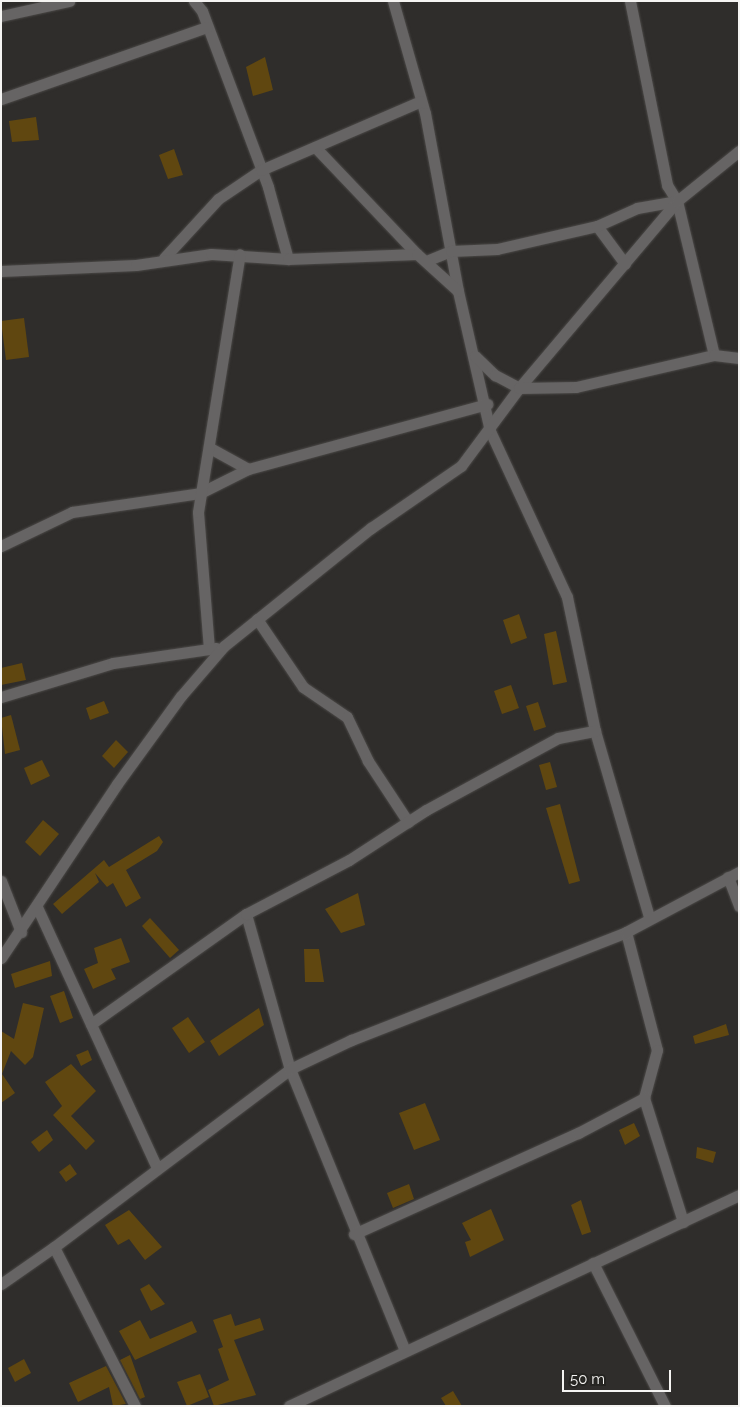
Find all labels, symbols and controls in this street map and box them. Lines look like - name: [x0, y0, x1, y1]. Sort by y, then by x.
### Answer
- scale bar: [565, 1360, 674, 1392]
- text: 50 m: [570, 1370, 605, 1388]

